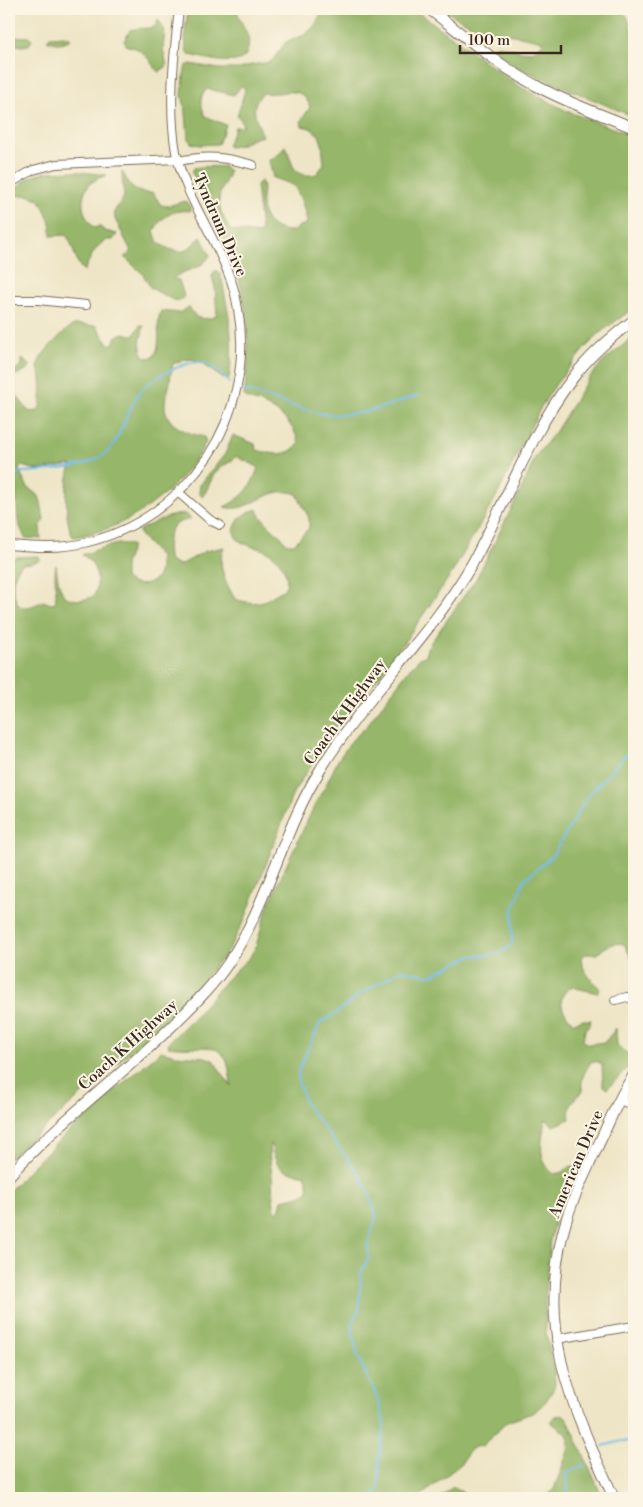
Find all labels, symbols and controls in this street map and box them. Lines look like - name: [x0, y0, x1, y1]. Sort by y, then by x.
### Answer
- scale bar: [460, 22, 562, 54]
- text: 100 m: [468, 31, 510, 50]
- street label: Tyndrum Drive: [188, 170, 252, 280]
- street label: Coach K Highway: [300, 655, 390, 769]
- street label: Coach K Highway: [74, 995, 182, 1095]
- street label: American Drive: [544, 1107, 608, 1222]

